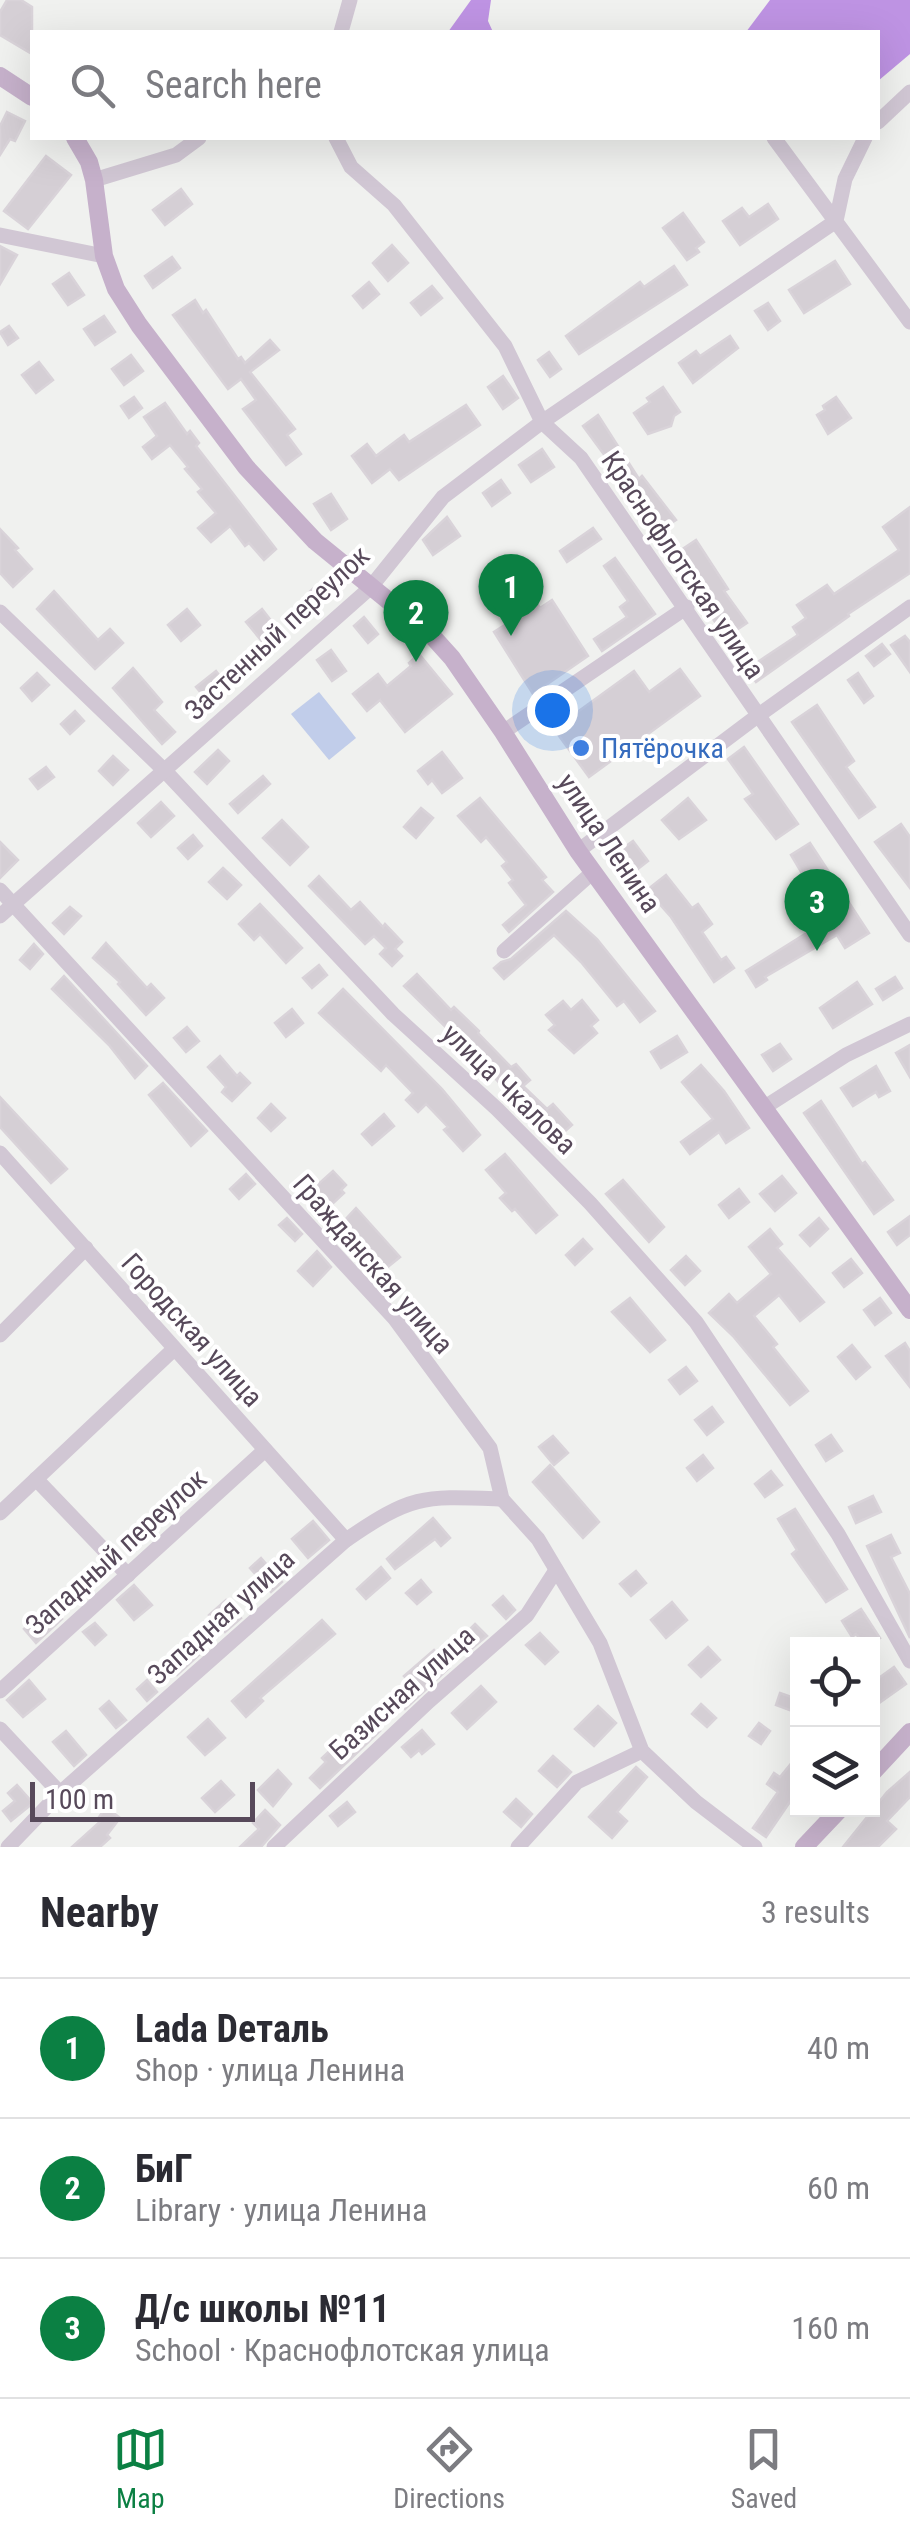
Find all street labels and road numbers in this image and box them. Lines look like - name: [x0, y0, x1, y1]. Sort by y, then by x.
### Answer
- street label: Краснофлотская улица: [595, 445, 771, 685]
- street label: Застенный переулок: [178, 539, 376, 727]
- street label: улица Ленина: [550, 767, 668, 919]
- street label: улица Чкалова: [435, 1017, 583, 1161]
- street label: Гражданская улица: [286, 1168, 460, 1360]
- street label: Городская улица: [115, 1247, 269, 1413]
- street label: Западный переулок: [19, 1462, 213, 1642]
- street label: Западная улица: [141, 1543, 301, 1691]
- street label: Базисная улица: [323, 1619, 481, 1767]

